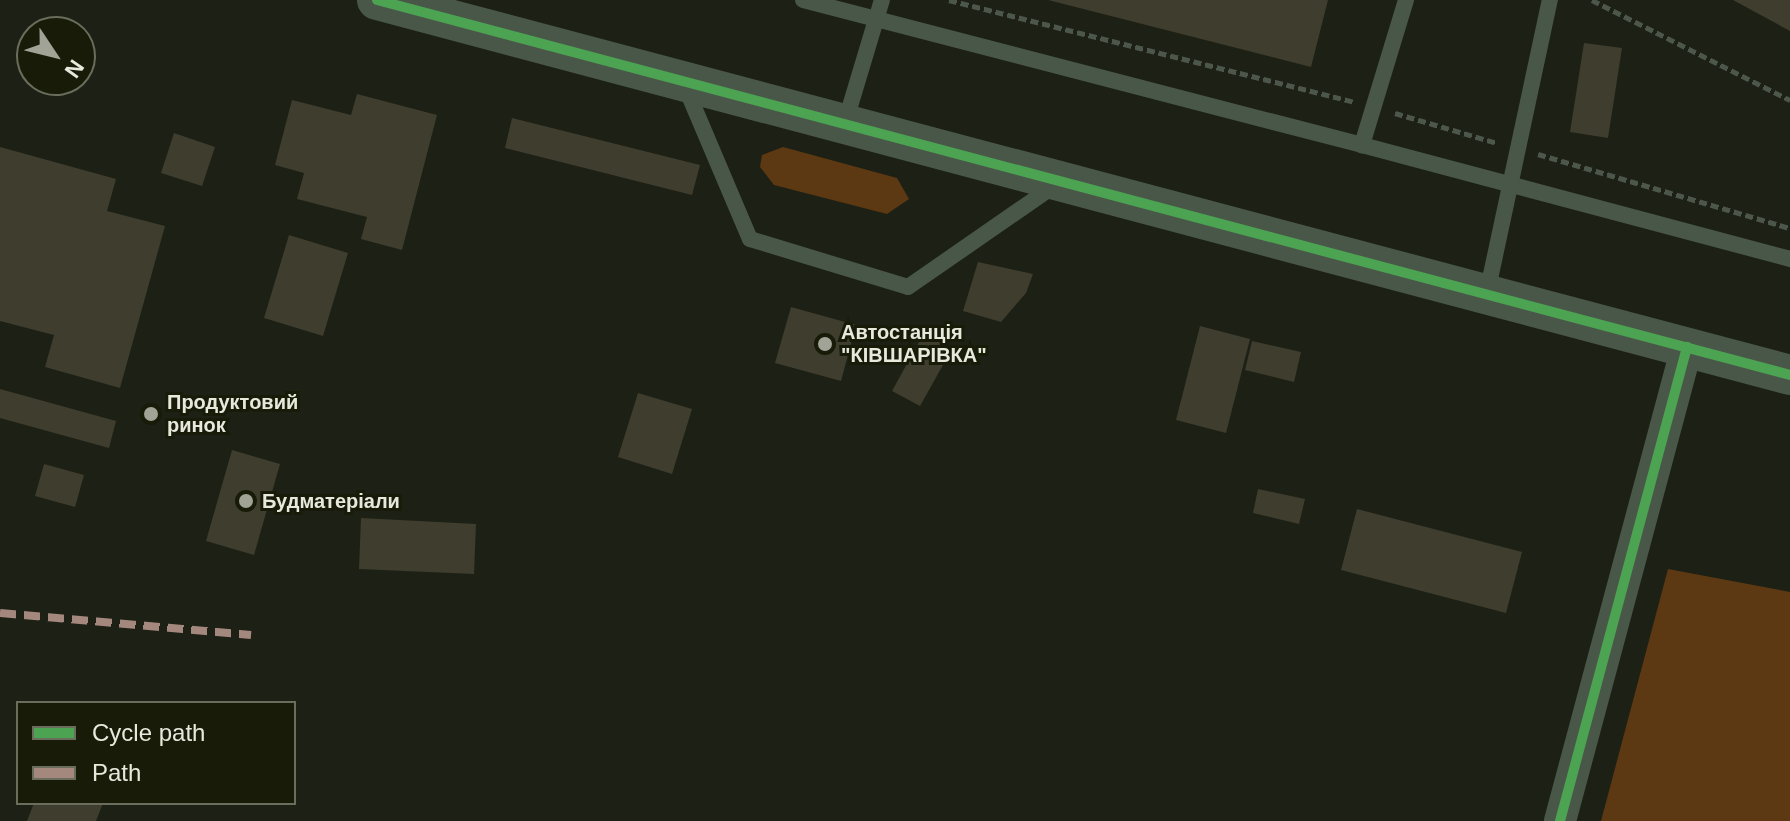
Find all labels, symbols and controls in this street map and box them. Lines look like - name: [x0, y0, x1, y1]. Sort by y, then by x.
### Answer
- north arrow: [16, 16, 96, 96]
- text: N: [60, 55, 89, 83]
- place label: Автостанція "КІВШАРІВКА": [841, 320, 987, 367]
- marker: Автостанція "КІВШАРІВКА": [816, 335, 834, 353]
- place label: Продуктовий ринок: [167, 390, 298, 437]
- marker: Продуктовий ринок: [142, 405, 160, 423]
- place label: Будматеріали: [262, 489, 400, 513]
- marker: Будматеріали: [237, 492, 255, 510]
- legend: [16, 701, 296, 805]
- text: Cycle path: [92, 719, 205, 746]
- text: Path: [92, 759, 141, 786]

